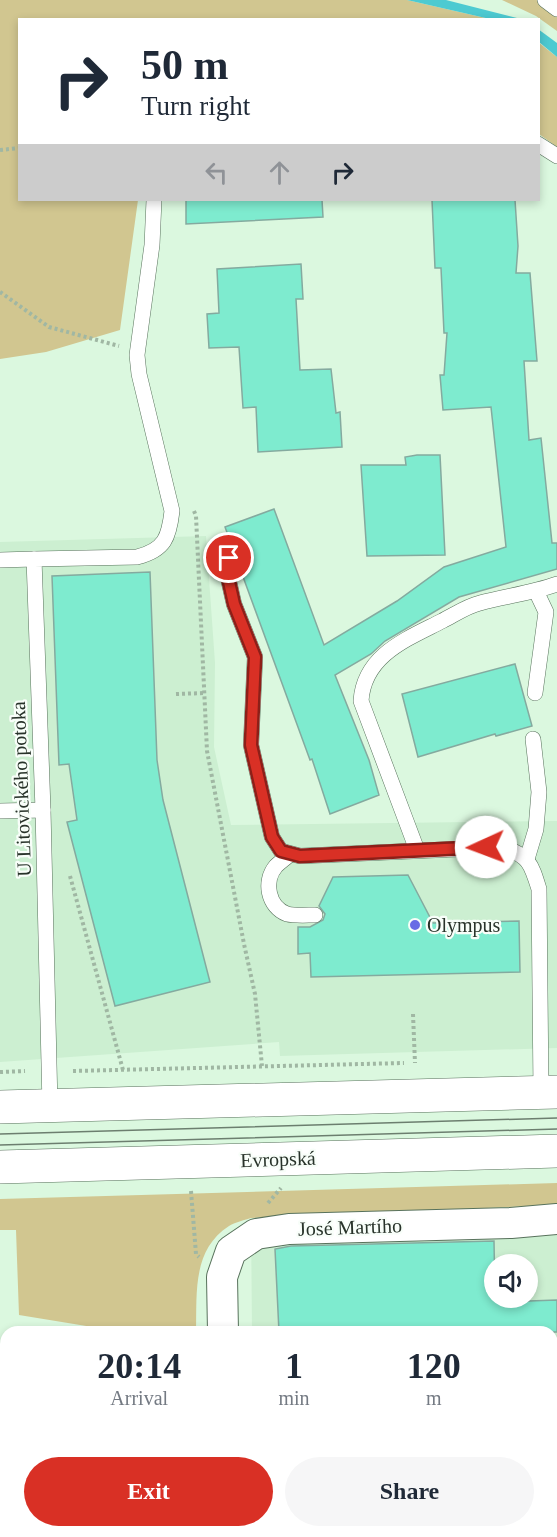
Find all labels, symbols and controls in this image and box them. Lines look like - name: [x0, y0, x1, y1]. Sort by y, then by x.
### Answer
- icon: right: [42, 42, 120, 120]
- text: 50 m: [141, 42, 229, 88]
- text: Turn right: [141, 91, 250, 121]
- icon: left: [200, 156, 233, 189]
- icon: ahead: [263, 156, 296, 189]
- icon: right: [326, 156, 359, 189]
- pin: [203, 532, 254, 583]
- icon: arrive: [212, 541, 245, 574]
- street label: U Litovického potoka: [7, 701, 36, 877]
- position arrow: [454, 815, 518, 879]
- place label: Olympus: [427, 914, 501, 937]
- marker: Olympus: [408, 918, 422, 932]
- street label: Evropská: [240, 1147, 316, 1172]
- street label: José Martího: [298, 1214, 402, 1240]
- map controls: [484, 1254, 538, 1308]
- button: sound: [484, 1254, 538, 1308]
- text: 20:14: [97, 1346, 181, 1386]
- text: 1: [285, 1346, 303, 1386]
- text: 120: [407, 1346, 461, 1386]
- text: Arrival: [110, 1387, 168, 1409]
- text: min: [278, 1387, 310, 1409]
- text: m: [426, 1387, 442, 1409]
- button: Exit: [24, 1457, 273, 1526]
- button: Share: [285, 1457, 534, 1526]

